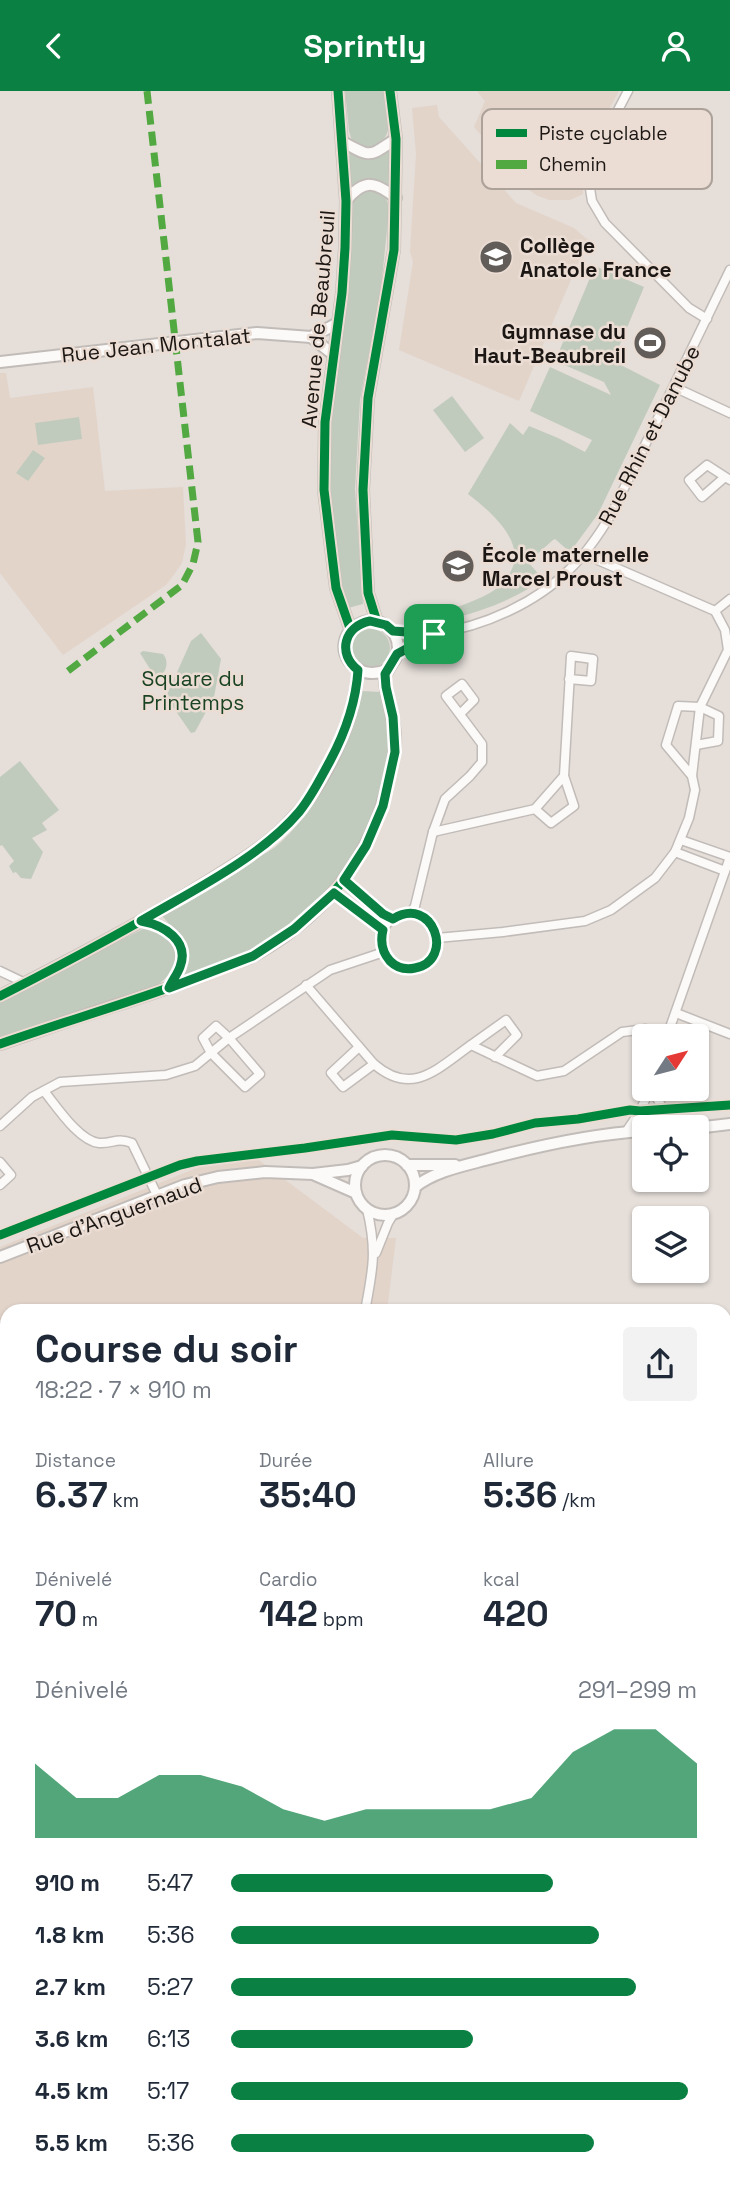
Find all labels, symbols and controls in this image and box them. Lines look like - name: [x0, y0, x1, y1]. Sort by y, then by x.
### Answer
- text: Sprintly: [303, 26, 427, 66]
- icon: back: [35, 27, 73, 65]
- icon: person: [657, 27, 695, 65]
- legend: [482, 109, 712, 189]
- text: Piste cyclable: [539, 121, 667, 146]
- text: Chemin: [539, 152, 607, 177]
- street label: Avenue de Beaubreuil: [295, 209, 341, 429]
- place label: Collège Anatole France: [520, 232, 672, 283]
- school or university icon: Collège Anatole France: [477, 238, 515, 276]
- place label: Gymnase du Haut-Beaubreil: [474, 318, 626, 369]
- street label: Rue Jean Montalat: [60, 322, 252, 368]
- sports icon: Gymnase du Haut-Beaubreil: [631, 324, 669, 362]
- street label: Rue Rhin et Danube: [592, 341, 706, 529]
- place label: École maternelle Marcel Proust: [482, 541, 649, 592]
- school or university icon: École maternelle Marcel Proust: [439, 547, 477, 585]
- pin: [404, 604, 464, 664]
- icon: arrive: [415, 615, 453, 653]
- park label: Square du Printemps: [141, 665, 245, 716]
- north arrow: [632, 1024, 709, 1101]
- map controls: [632, 1024, 709, 1283]
- button: locate: [632, 1115, 709, 1192]
- street label: Rue d'Anguernaud: [23, 1171, 205, 1259]
- button: layers: [632, 1206, 709, 1283]
- text: Course du soir: [35, 1325, 298, 1373]
- button: share: [623, 1327, 697, 1401]
- text: 18:22 · 7 × 910 m: [35, 1375, 212, 1405]
- text: Distance: [35, 1448, 116, 1473]
- text: Durée: [259, 1448, 313, 1473]
- text: Allure: [483, 1448, 534, 1473]
- text: 6.37: [35, 1473, 108, 1517]
- text: 35:40: [259, 1473, 357, 1517]
- text: 5:36: [483, 1473, 557, 1517]
- text: km: [108, 1488, 139, 1513]
- text: /km: [557, 1488, 596, 1513]
- text: Dénivelé: [35, 1567, 112, 1592]
- text: Cardio: [259, 1567, 318, 1592]
- text: kcal: [483, 1567, 520, 1592]
- text: 70: [35, 1592, 77, 1636]
- text: 142: [259, 1592, 318, 1636]
- text: 420: [483, 1592, 549, 1636]
- text: m: [77, 1607, 98, 1632]
- text: bpm: [318, 1607, 364, 1632]
- text: Dénivelé: [35, 1675, 128, 1705]
- text: 291–299 m: [578, 1675, 697, 1705]
- text: 910 m: [35, 1868, 100, 1898]
- text: 5:47: [147, 1868, 193, 1898]
- text: 1.8 km: [35, 1920, 105, 1950]
- text: 5:36: [147, 1920, 195, 1950]
- text: 2.7 km: [35, 1972, 106, 2002]
- text: 5:27: [147, 1972, 193, 2002]
- text: 3.6 km: [35, 2024, 108, 2054]
- text: 6:13: [147, 2024, 190, 2054]
- text: 4.5 km: [35, 2076, 109, 2106]
- text: 5:17: [147, 2076, 189, 2106]
- text: 5.5 km: [35, 2128, 108, 2158]
- text: 5:36: [147, 2128, 195, 2158]

